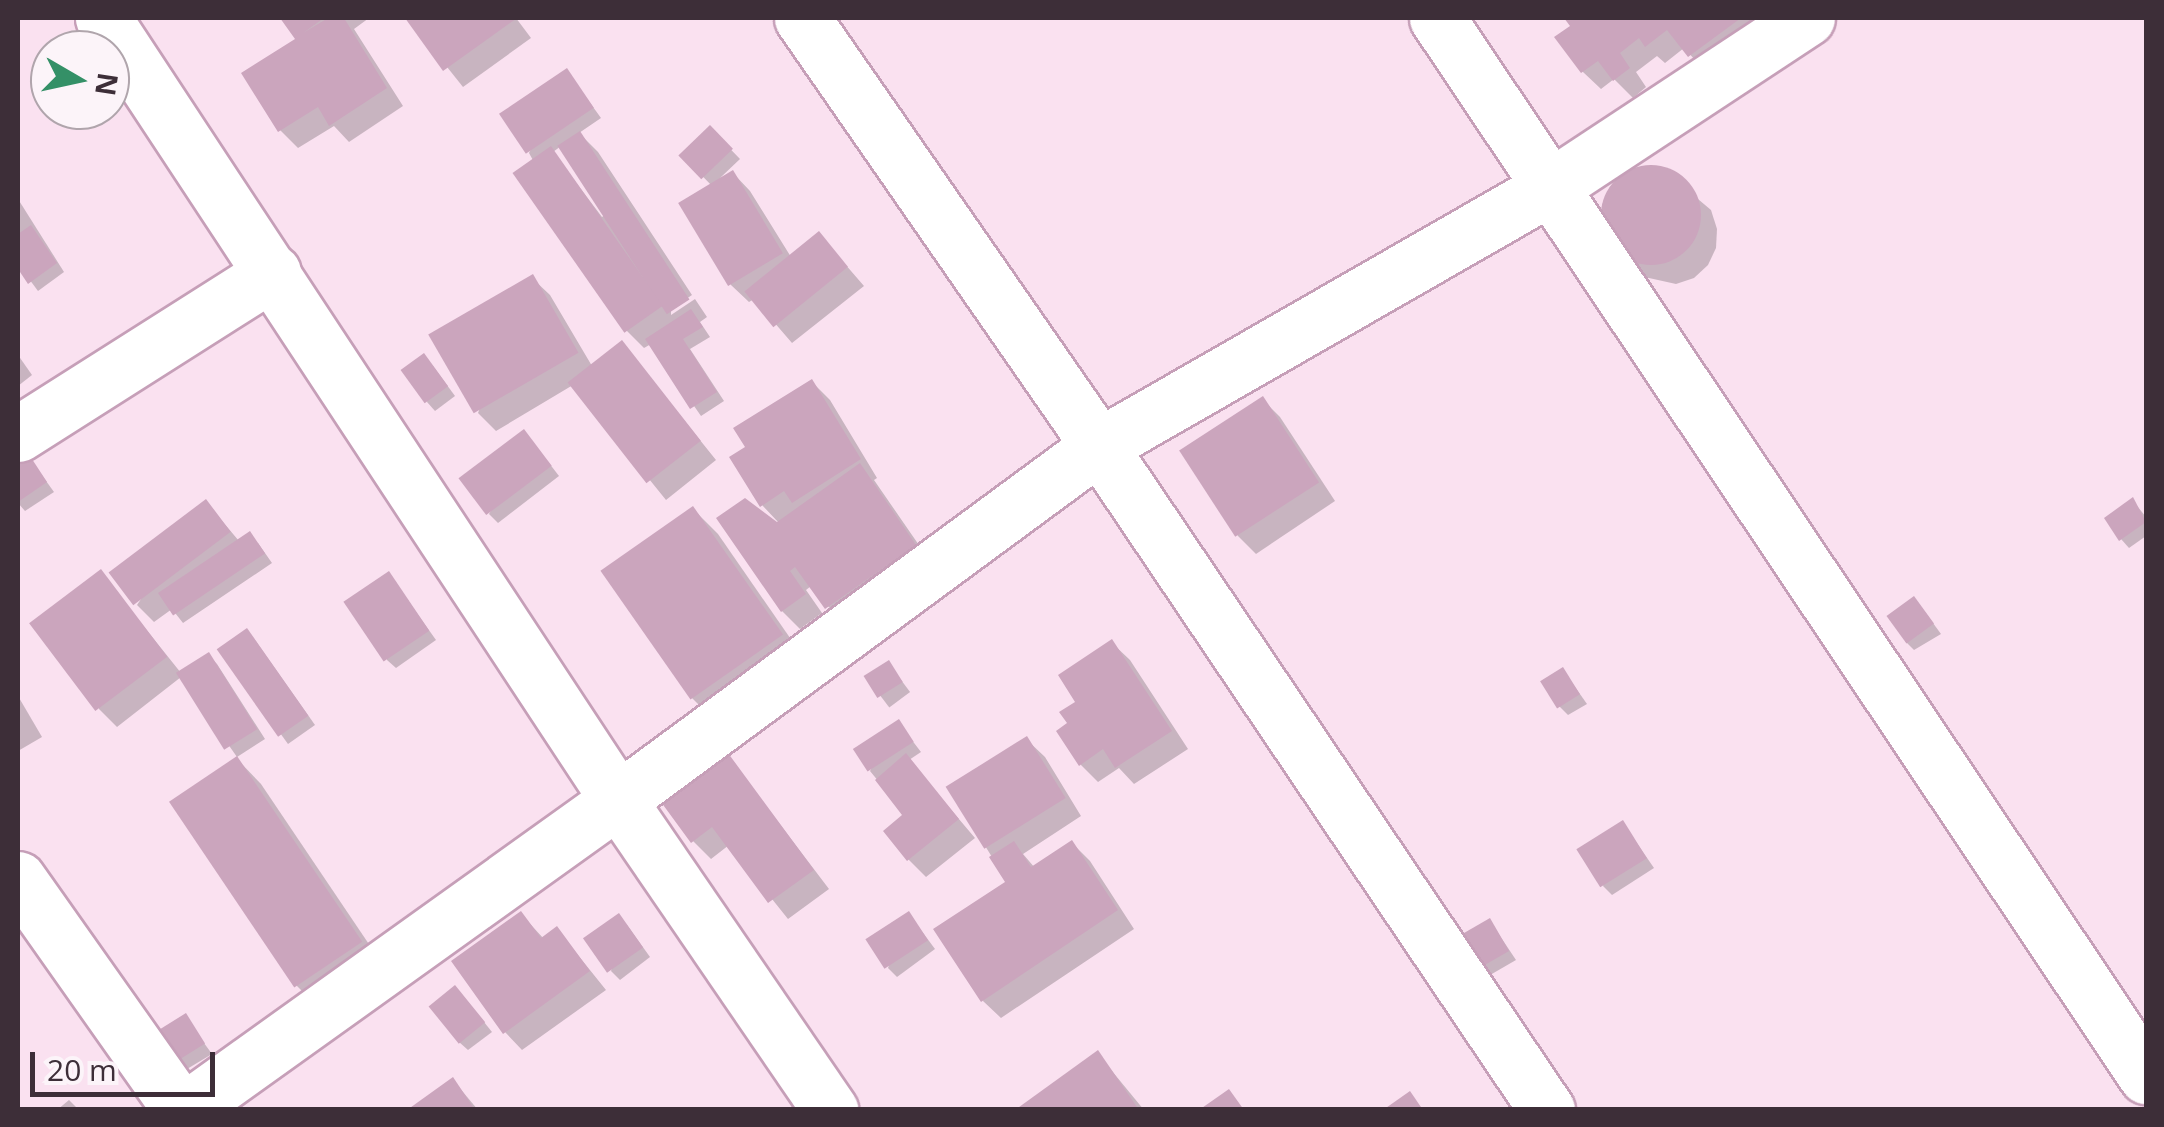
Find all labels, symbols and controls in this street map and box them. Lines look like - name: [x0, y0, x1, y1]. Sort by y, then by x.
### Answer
- north arrow: [30, 30, 130, 130]
- text: N: [87, 70, 128, 99]
- scale bar: [35, 1032, 220, 1094]
- text: 20 m: [47, 1049, 117, 1090]

